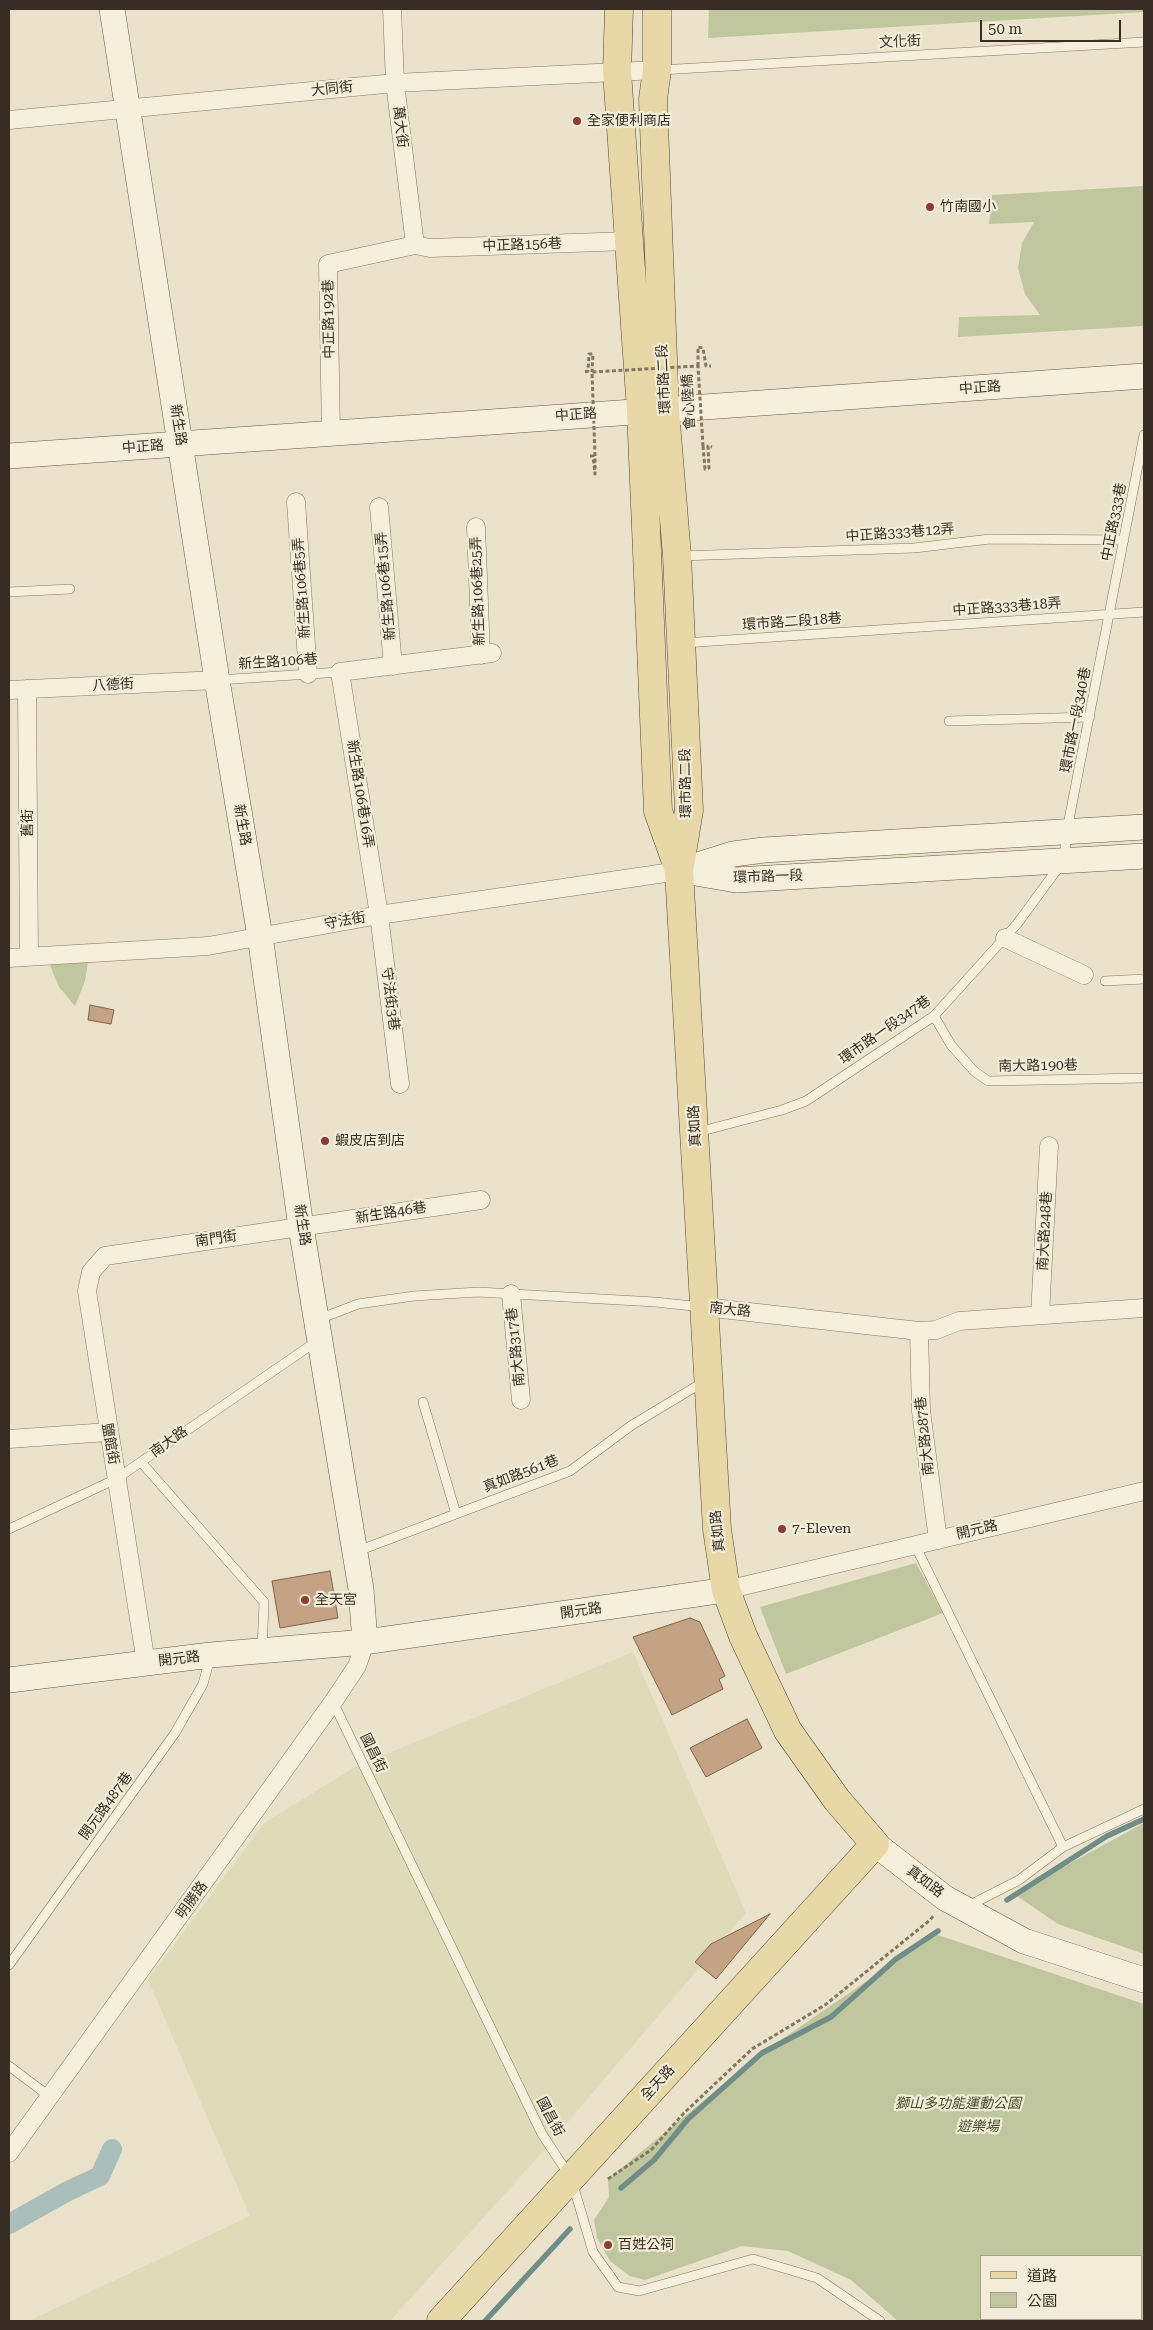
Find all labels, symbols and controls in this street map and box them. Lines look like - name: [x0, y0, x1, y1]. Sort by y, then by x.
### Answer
- scale bar: [983, 10, 1124, 42]
- text: 50 m: [988, 20, 1022, 38]
- street label: 文化街: [879, 33, 921, 51]
- street label: 大同街: [310, 78, 354, 100]
- street label: 萬大街: [389, 105, 411, 149]
- place label: 全家便利商店: [587, 113, 671, 129]
- marker: 全家便利商店: [571, 115, 583, 127]
- place label: 竹南國小: [940, 199, 996, 215]
- marker: 竹南國小: [924, 201, 936, 213]
- street label: 中正路156巷: [482, 235, 562, 255]
- street label: 中正路192巷: [320, 279, 338, 359]
- street label: 環市路二段: [654, 344, 674, 414]
- street label: 會心陸橋: [679, 374, 699, 430]
- street label: 中正路: [958, 378, 1002, 398]
- street label: 新生路: [166, 403, 190, 447]
- street label: 中正路: [554, 405, 598, 425]
- street label: 中正路: [121, 437, 165, 457]
- street label: 中正路333巷: [1098, 481, 1130, 563]
- street label: 中正路333巷12弄: [845, 521, 955, 545]
- street label: 新生路106巷15弄: [373, 531, 399, 641]
- street label: 新生路106巷25弄: [468, 536, 488, 646]
- street label: 新生路106巷5弄: [290, 537, 314, 639]
- street label: 中正路333巷18弄: [952, 595, 1062, 619]
- street label: 環市路二段18巷: [742, 610, 842, 634]
- street label: 新生路106巷: [238, 651, 318, 673]
- street label: 環市路一段340巷: [1057, 666, 1095, 774]
- street label: 八德街: [92, 676, 134, 694]
- street label: 新生路106巷16弄: [343, 739, 377, 849]
- street label: 環市路二段: [677, 748, 695, 818]
- street label: 新生路: [230, 803, 254, 847]
- street label: 舊街: [20, 809, 36, 837]
- street label: 環市路一段: [733, 867, 803, 887]
- street label: 守法街: [323, 909, 367, 933]
- street label: 守法街3巷: [378, 966, 402, 1032]
- street label: 環市路一段347巷: [836, 992, 934, 1068]
- street label: 南大路190巷: [998, 1057, 1078, 1075]
- street label: 真如路: [686, 1105, 704, 1147]
- place label: 蝦皮店到店: [335, 1133, 405, 1149]
- marker: 蝦皮店到店: [319, 1135, 331, 1147]
- street label: 南大路248巷: [1035, 1191, 1055, 1271]
- street label: 新生路46巷: [354, 1199, 428, 1227]
- street label: 新生路: [290, 1203, 314, 1247]
- street label: 南門街: [194, 1228, 238, 1250]
- street label: 南大路: [708, 1299, 752, 1321]
- street label: 南大路317巷: [503, 1307, 529, 1387]
- street label: 南大路287巷: [912, 1396, 938, 1476]
- street label: 鹽館街: [98, 1422, 122, 1466]
- street label: 南大路: [147, 1423, 191, 1461]
- street label: 真如路561巷: [481, 1452, 561, 1496]
- street label: 真如路: [707, 1509, 729, 1553]
- street label: 開元路: [955, 1517, 999, 1543]
- place label: 7-Eleven: [792, 1521, 851, 1537]
- marker: 7-Eleven: [776, 1523, 788, 1535]
- place label: 全天宮: [315, 1592, 357, 1608]
- marker: 全天宮: [299, 1594, 311, 1606]
- street label: 開元路: [559, 1600, 603, 1622]
- street label: 開元路: [157, 1648, 201, 1670]
- street label: 國昌街: [356, 1730, 390, 1776]
- street label: 開元路487巷: [76, 1769, 136, 1843]
- street label: 真如路: [903, 1863, 947, 1901]
- street label: 明勝路: [173, 1878, 211, 1922]
- street label: 全天路: [638, 2062, 678, 2104]
- street label: 國昌街: [533, 2095, 567, 2139]
- park label: 獅山多功能運動公園: [895, 2096, 1021, 2112]
- park label: 遊樂場: [957, 2119, 999, 2135]
- place label: 百姓公祠: [618, 2237, 674, 2253]
- marker: 百姓公祠: [602, 2239, 614, 2251]
- legend: [980, 2255, 1143, 2320]
- text: 道路: [1027, 2267, 1057, 2285]
- text: 公園: [1027, 2292, 1057, 2310]

